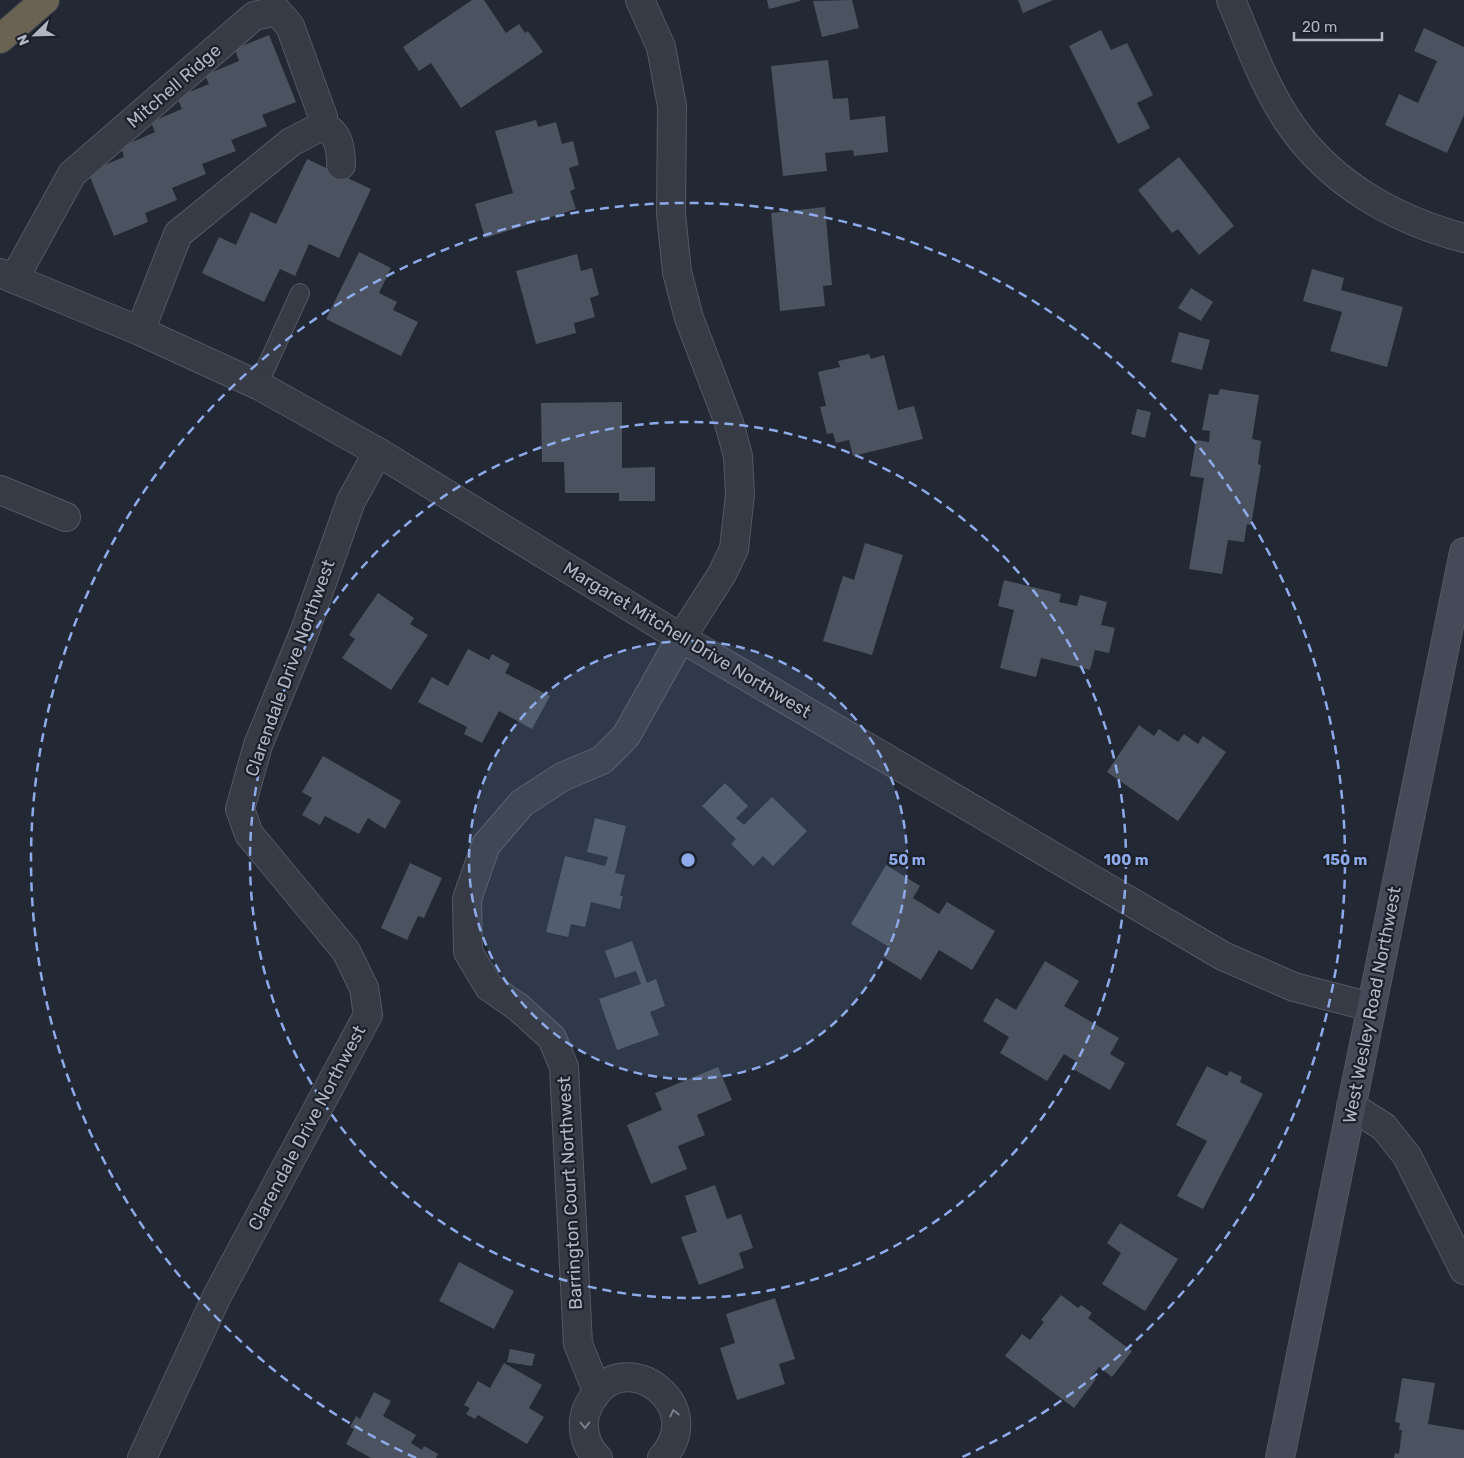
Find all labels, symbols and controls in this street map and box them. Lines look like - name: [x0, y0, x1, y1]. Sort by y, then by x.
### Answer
- north arrow: [10, 10, 60, 60]
- scale bar: [1294, 10, 1382, 42]
- text: 20 m: [1302, 18, 1337, 36]
- text: N: [14, 32, 33, 48]
- street label: Mitchell Ridge: [122, 39, 226, 133]
- street label: Clarendale Drive Northwest: [240, 557, 340, 779]
- street label: Margaret Mitchell Drive Northwest: [559, 557, 815, 723]
- centre of rings: [679, 851, 697, 869]
- text: 50 m: [889, 851, 925, 869]
- text: 100 m: [1104, 851, 1148, 869]
- text: 150 m: [1323, 851, 1367, 869]
- street label: West Wesley Road Northwest: [1338, 885, 1406, 1125]
- street label: Clarendale Drive Northwest: [243, 1022, 371, 1234]
- street label: Barrington Court Northwest: [553, 1076, 587, 1310]
- one-way arrow: [669, 1409, 680, 1418]
- one-way arrow: [580, 1422, 590, 1429]

